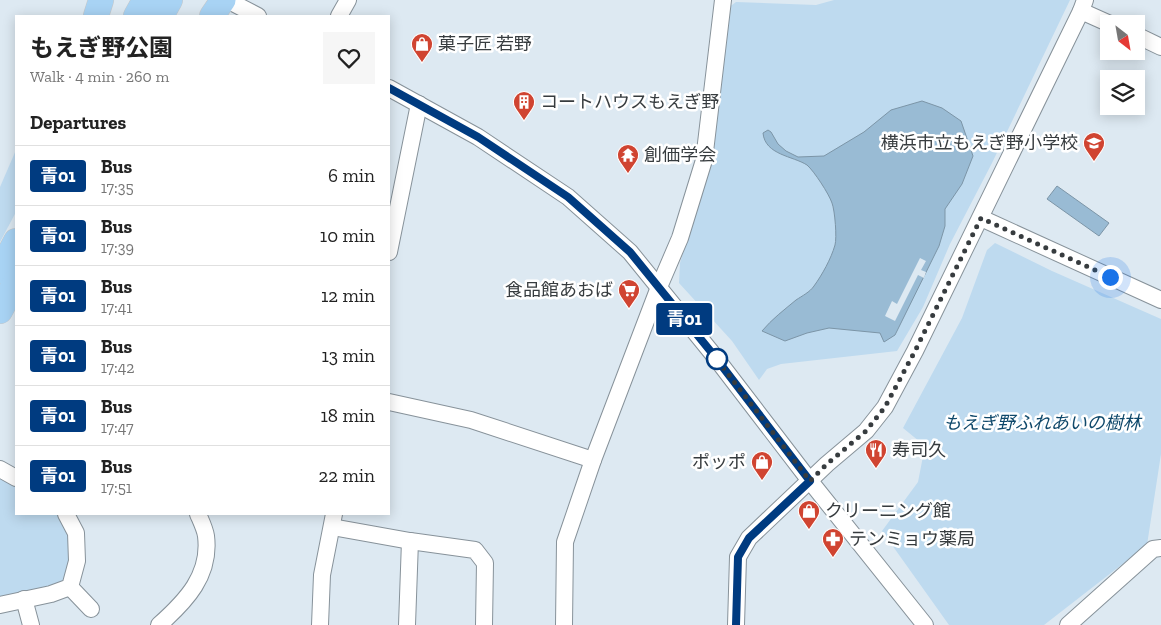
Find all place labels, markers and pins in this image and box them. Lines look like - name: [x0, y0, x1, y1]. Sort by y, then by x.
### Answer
- shop icon: 菓子匠 若野: [410, 32, 434, 63]
- place label: 菓子匠 若野: [438, 33, 532, 55]
- building icon: コートハウスもえぎ野: [512, 90, 536, 121]
- place label: コートハウスもえぎ野: [540, 91, 719, 113]
- school or university icon: 横浜市立もえぎ野小学校: [1082, 131, 1106, 162]
- place label: 横浜市立もえぎ野小学校: [881, 132, 1078, 154]
- temple icon: 創価学会: [616, 143, 640, 174]
- place label: 創価学会: [644, 144, 716, 166]
- supermarket icon: 食品館あおば: [617, 278, 641, 309]
- place label: 食品館あおば: [505, 279, 613, 301]
- unlabelled marker: [706, 348, 728, 370]
- restaurant icon: 寿司久: [864, 438, 888, 469]
- place label: 寿司久: [892, 439, 946, 461]
- shop icon: ポッポ: [750, 450, 774, 481]
- place label: ポッポ: [692, 451, 746, 473]
- shop icon: クリーニング館: [797, 499, 821, 530]
- place label: クリーニング館: [825, 500, 951, 522]
- pharmacy icon: テンミョウ薬局: [821, 527, 845, 558]
- place label: テンミョウ薬局: [849, 528, 975, 550]

